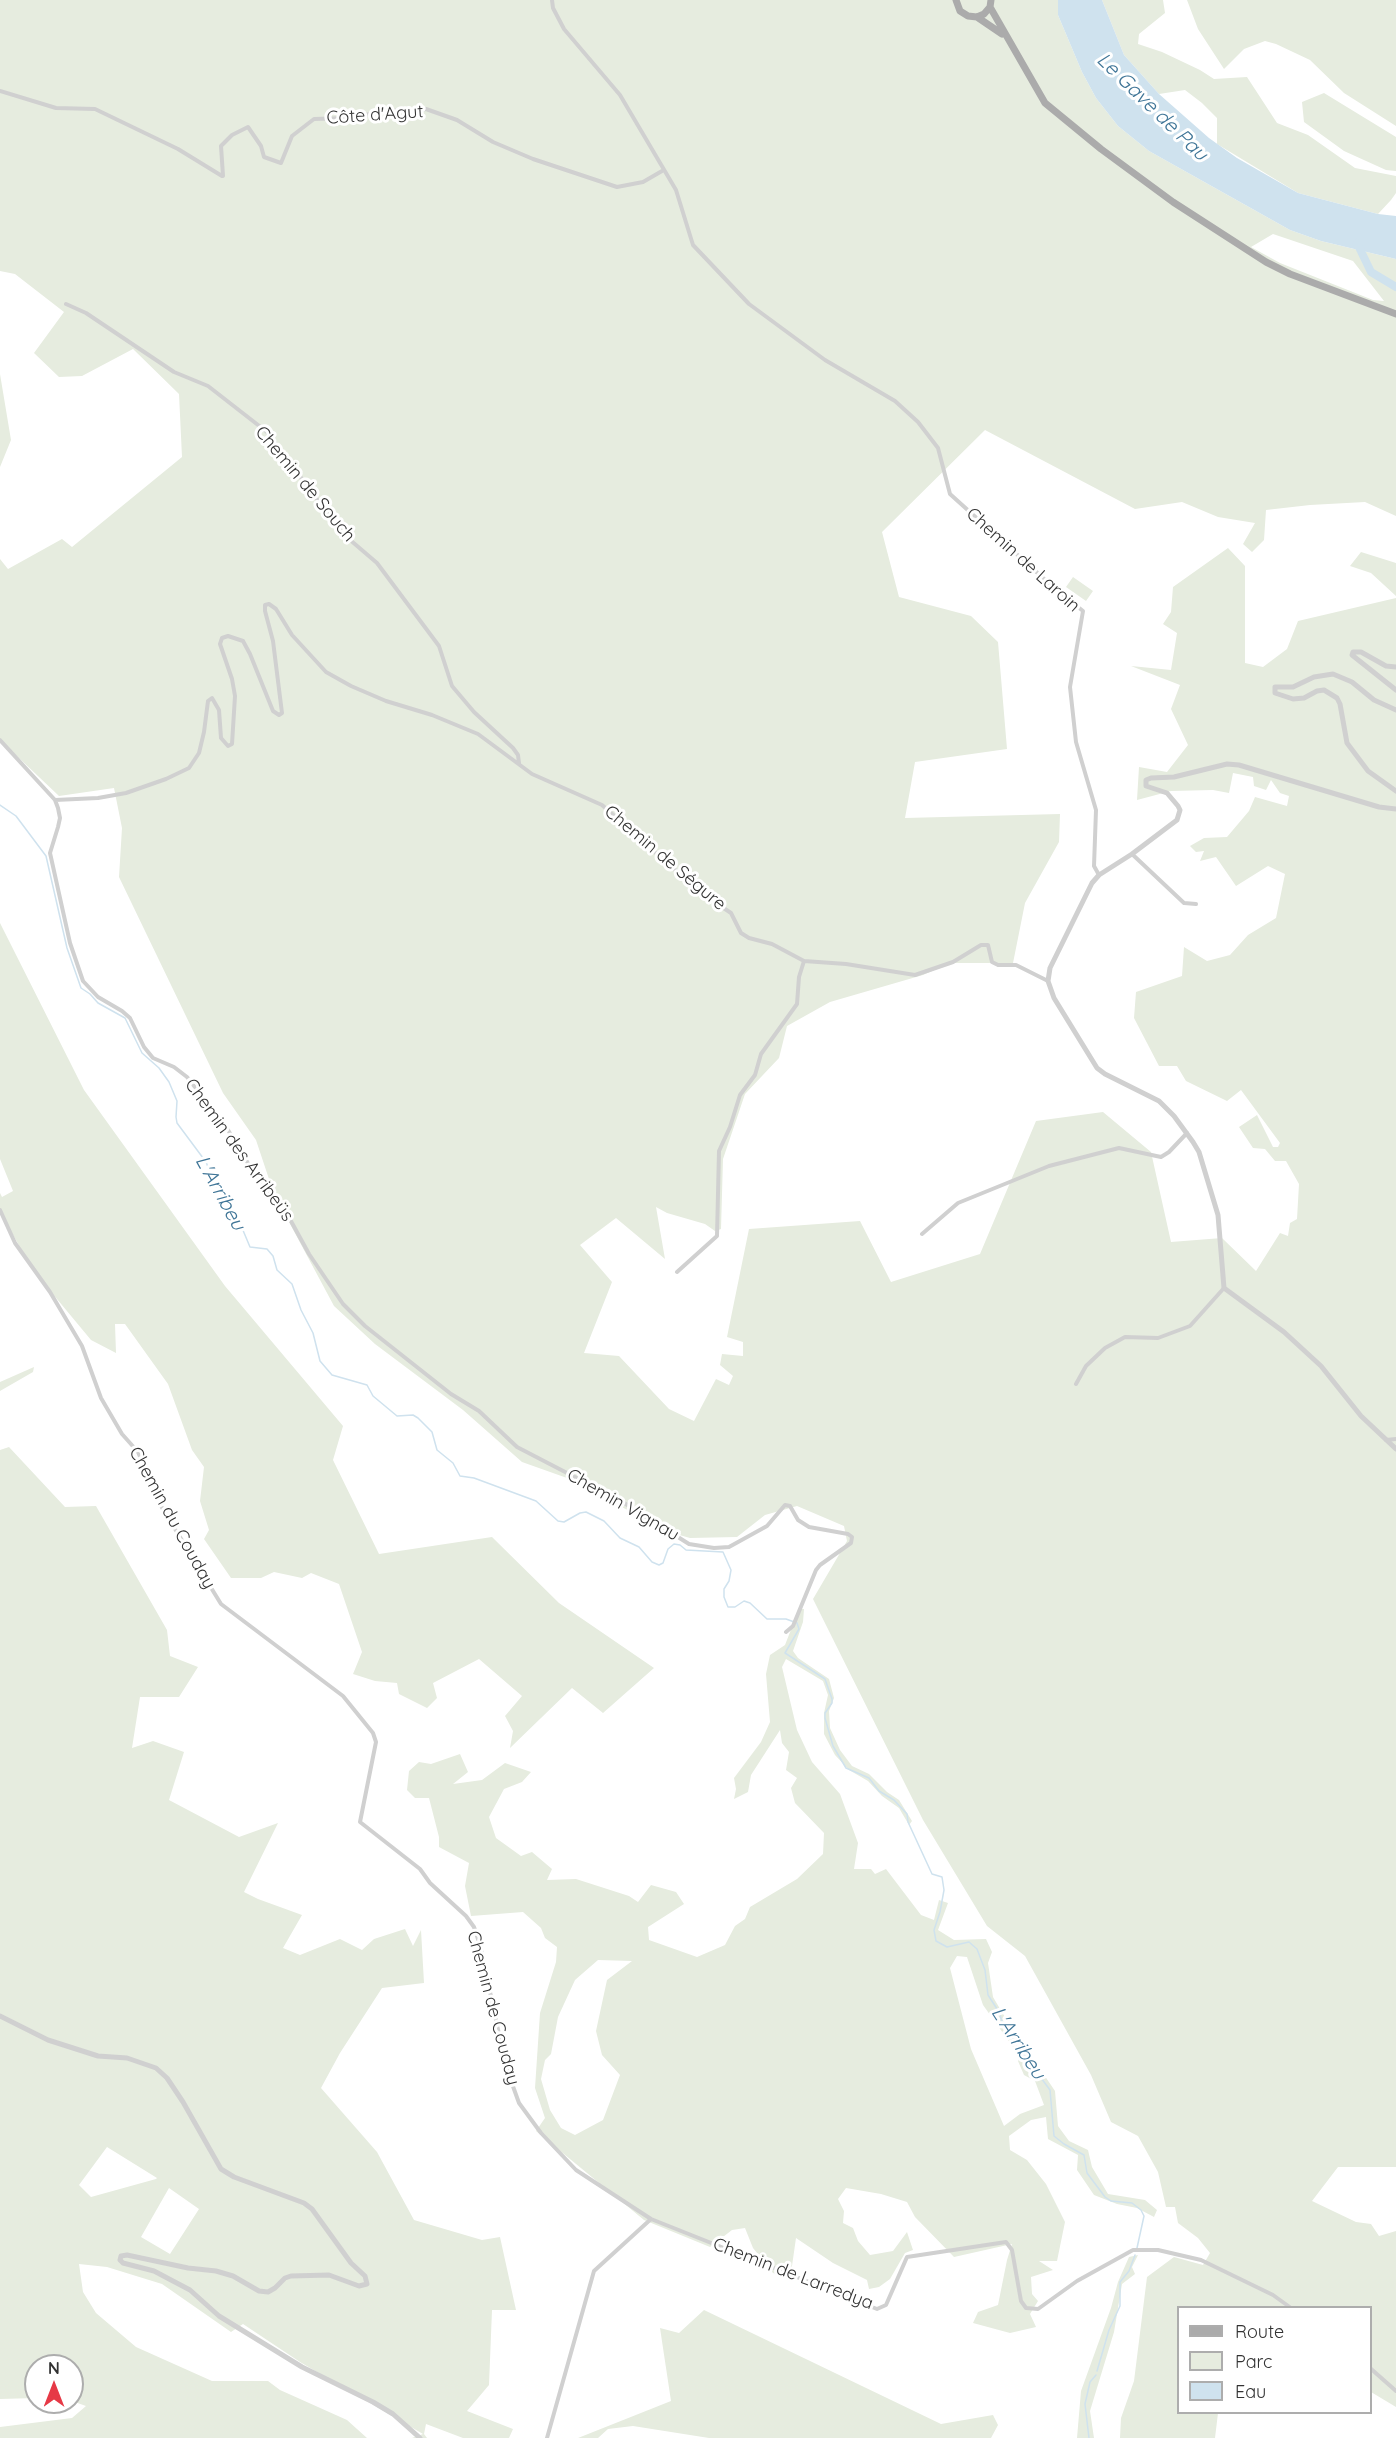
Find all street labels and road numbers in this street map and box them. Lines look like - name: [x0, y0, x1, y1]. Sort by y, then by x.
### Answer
- street label: Côte d'Agut: [326, 101, 424, 129]
- street label: Chemin de Souch: [250, 422, 360, 546]
- street label: Chemin de Laroin: [962, 503, 1084, 617]
- street label: Chemin de Ségure: [600, 801, 730, 915]
- street label: Chemin des Arribeüs: [180, 1074, 298, 1226]
- street label: Chemin du Couday: [124, 1443, 220, 1593]
- street label: Chemin Vignau: [563, 1464, 683, 1546]
- street label: Chemin de Couday: [462, 1929, 524, 2087]
- street label: Chemin de Larredya: [710, 2233, 876, 2315]

